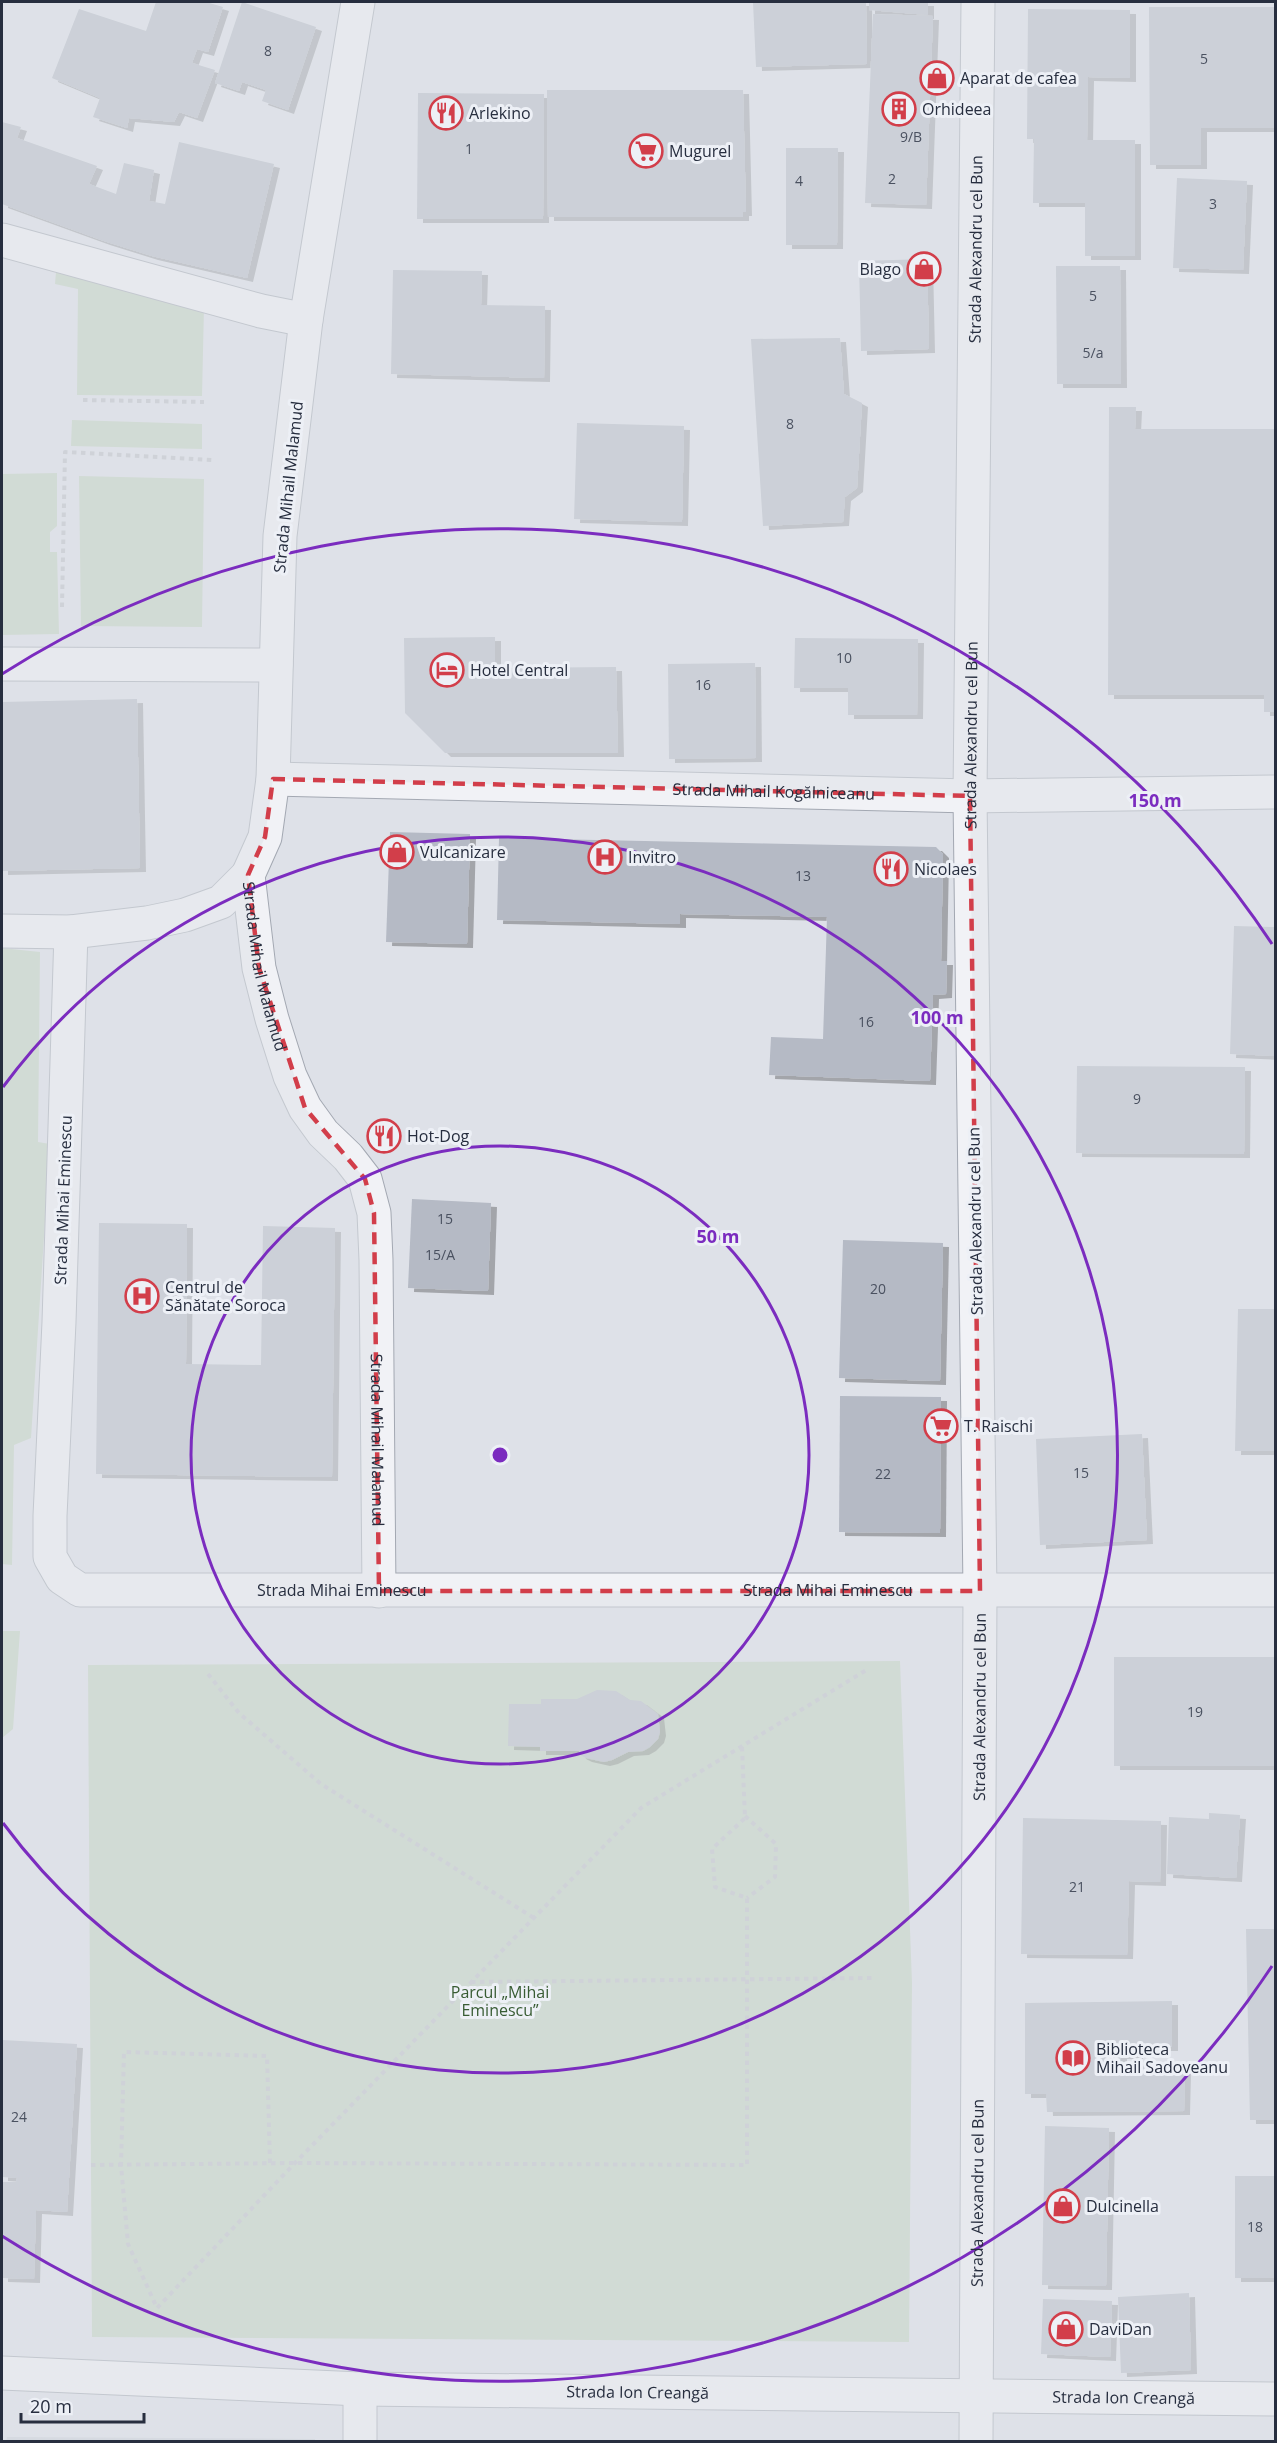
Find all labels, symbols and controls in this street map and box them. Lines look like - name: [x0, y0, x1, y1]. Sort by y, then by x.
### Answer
- house number: 8: [264, 41, 272, 60]
- house number: 5: [1200, 49, 1208, 68]
- shop icon: Aparat de cafea: [919, 60, 955, 96]
- place label: Aparat de cafea: [960, 67, 1077, 89]
- building icon: Orhideea: [881, 91, 917, 127]
- restaurant icon: Arlekino: [428, 95, 464, 131]
- place label: Orhideea: [922, 98, 991, 120]
- place label: Arlekino: [469, 102, 531, 124]
- house number: 9/B: [900, 127, 922, 146]
- supermarket icon: Mugurel: [628, 133, 664, 169]
- house number: 1: [465, 139, 473, 158]
- place label: Mugurel: [669, 140, 731, 162]
- street label: Strada Alexandru cel Bun: [964, 155, 987, 343]
- house number: 2: [888, 169, 896, 188]
- house number: 4: [795, 171, 803, 190]
- house number: 3: [1209, 194, 1217, 213]
- shop icon: Blago: [906, 251, 942, 287]
- place label: Blago: [859, 258, 901, 280]
- house number: 5: [1089, 286, 1097, 305]
- house number: 5/a: [1083, 343, 1103, 362]
- street label: Strada Mihail Malamud: [268, 400, 308, 574]
- house number: 8: [786, 414, 794, 433]
- street label: Strada Alexandru cel Bun: [959, 641, 983, 829]
- house number: 10: [836, 648, 852, 667]
- hotel icon: Hotel Central: [429, 652, 465, 688]
- place label: Hotel Central: [470, 659, 568, 681]
- house number: 16: [695, 675, 711, 694]
- street label: Strada Mihail Kogălniceanu: [672, 778, 875, 805]
- text: 150 m: [1128, 788, 1182, 812]
- shop icon: Vulcanizare: [379, 834, 415, 870]
- hospital icon: Invitro: [587, 839, 623, 875]
- place label: Vulcanizare: [420, 841, 506, 863]
- place label: Invitro: [628, 846, 676, 868]
- restaurant icon: Nicolaes: [873, 851, 909, 887]
- place label: Nicolaes: [914, 858, 977, 880]
- house number: 13: [795, 866, 811, 885]
- street label: Strada Mihail Malamud: [238, 880, 292, 1054]
- text: 100 m: [910, 1005, 964, 1029]
- house number: 16: [858, 1012, 874, 1031]
- house number: 9: [1133, 1089, 1141, 1108]
- street label: Strada Mihai Eminescu: [49, 1115, 77, 1285]
- restaurant icon: Hot-Dog: [366, 1118, 402, 1154]
- place label: Hot-Dog: [407, 1125, 470, 1147]
- street label: Strada Alexandru cel Bun: [962, 1127, 988, 1315]
- house number: 15: [437, 1209, 453, 1228]
- text: 50 m: [697, 1224, 739, 1248]
- house number: 15/A: [425, 1245, 455, 1264]
- place label: Centrul de Sănătate Soroca: [165, 1276, 286, 1316]
- hospital icon: Centrul de Sănătate Soroca: [124, 1278, 160, 1314]
- house number: 20: [870, 1279, 886, 1298]
- street label: Strada Mihail Malamud: [366, 1354, 389, 1527]
- supermarket icon: T. Raischi: [923, 1408, 959, 1444]
- place label: T. Raischi: [964, 1415, 1033, 1437]
- centre of rings: [490, 1445, 510, 1465]
- house number: 15: [1073, 1463, 1089, 1482]
- house number: 22: [875, 1464, 891, 1483]
- street label: Strada Mihai Eminescu: [257, 1579, 427, 1601]
- street label: Strada Mihai Eminescu: [743, 1579, 913, 1601]
- street label: Strada Alexandru cel Bun: [968, 1613, 991, 1801]
- house number: 19: [1187, 1702, 1203, 1721]
- house number: 21: [1069, 1877, 1085, 1896]
- park label: Parcul „Mihai Eminescu”: [451, 1981, 549, 2021]
- place label: Biblioteca Mihail Sadoveanu: [1096, 2038, 1228, 2078]
- library icon: Biblioteca Mihail Sadoveanu: [1055, 2040, 1091, 2076]
- street label: Strada Alexandru cel Bun: [966, 2099, 989, 2287]
- house number: 24: [11, 2107, 27, 2126]
- shop icon: Dulcinella: [1045, 2188, 1081, 2224]
- place label: Dulcinella: [1086, 2195, 1159, 2217]
- house number: 18: [1247, 2217, 1263, 2236]
- shop icon: DaviDan: [1048, 2311, 1084, 2347]
- place label: DaviDan: [1089, 2318, 1152, 2340]
- street label: Strada Ion Creangă: [566, 2380, 709, 2404]
- scale bar: [21, 2386, 144, 2424]
- street label: Strada Ion Creangă: [1052, 2386, 1195, 2409]
- text: 20 m: [30, 2394, 72, 2418]

